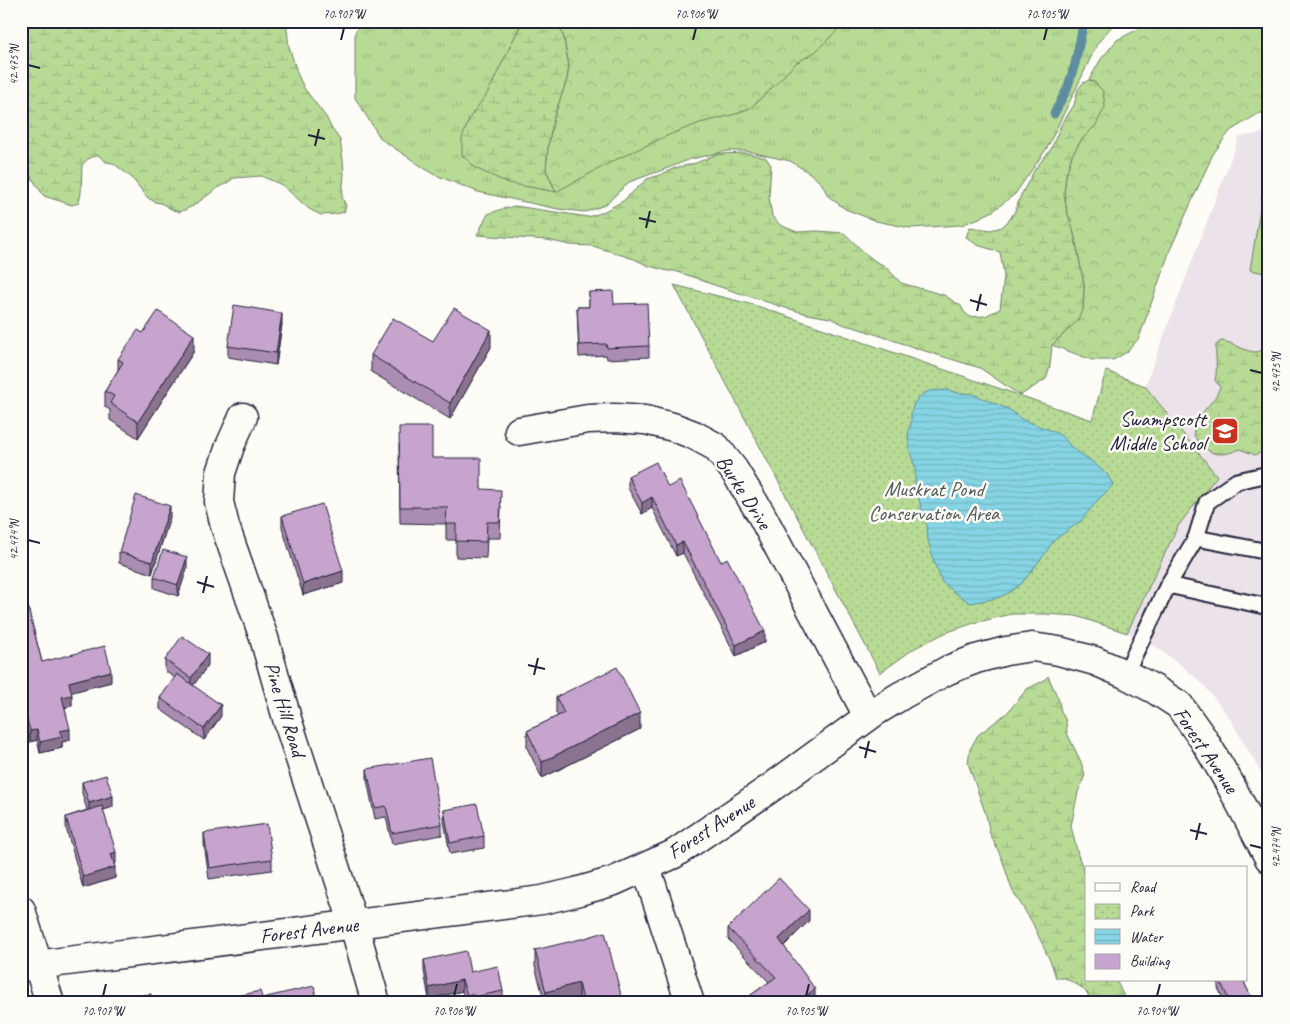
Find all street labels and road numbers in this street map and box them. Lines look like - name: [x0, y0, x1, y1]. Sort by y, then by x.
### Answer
- street label: Burke Drive: [710, 450, 779, 536]
- street label: Pine Hill Road: [258, 659, 313, 763]
- street label: Forest Avenue: [1168, 702, 1245, 799]
- street label: Forest Avenue: [663, 789, 760, 865]
- street label: Forest Avenue: [259, 911, 361, 949]

